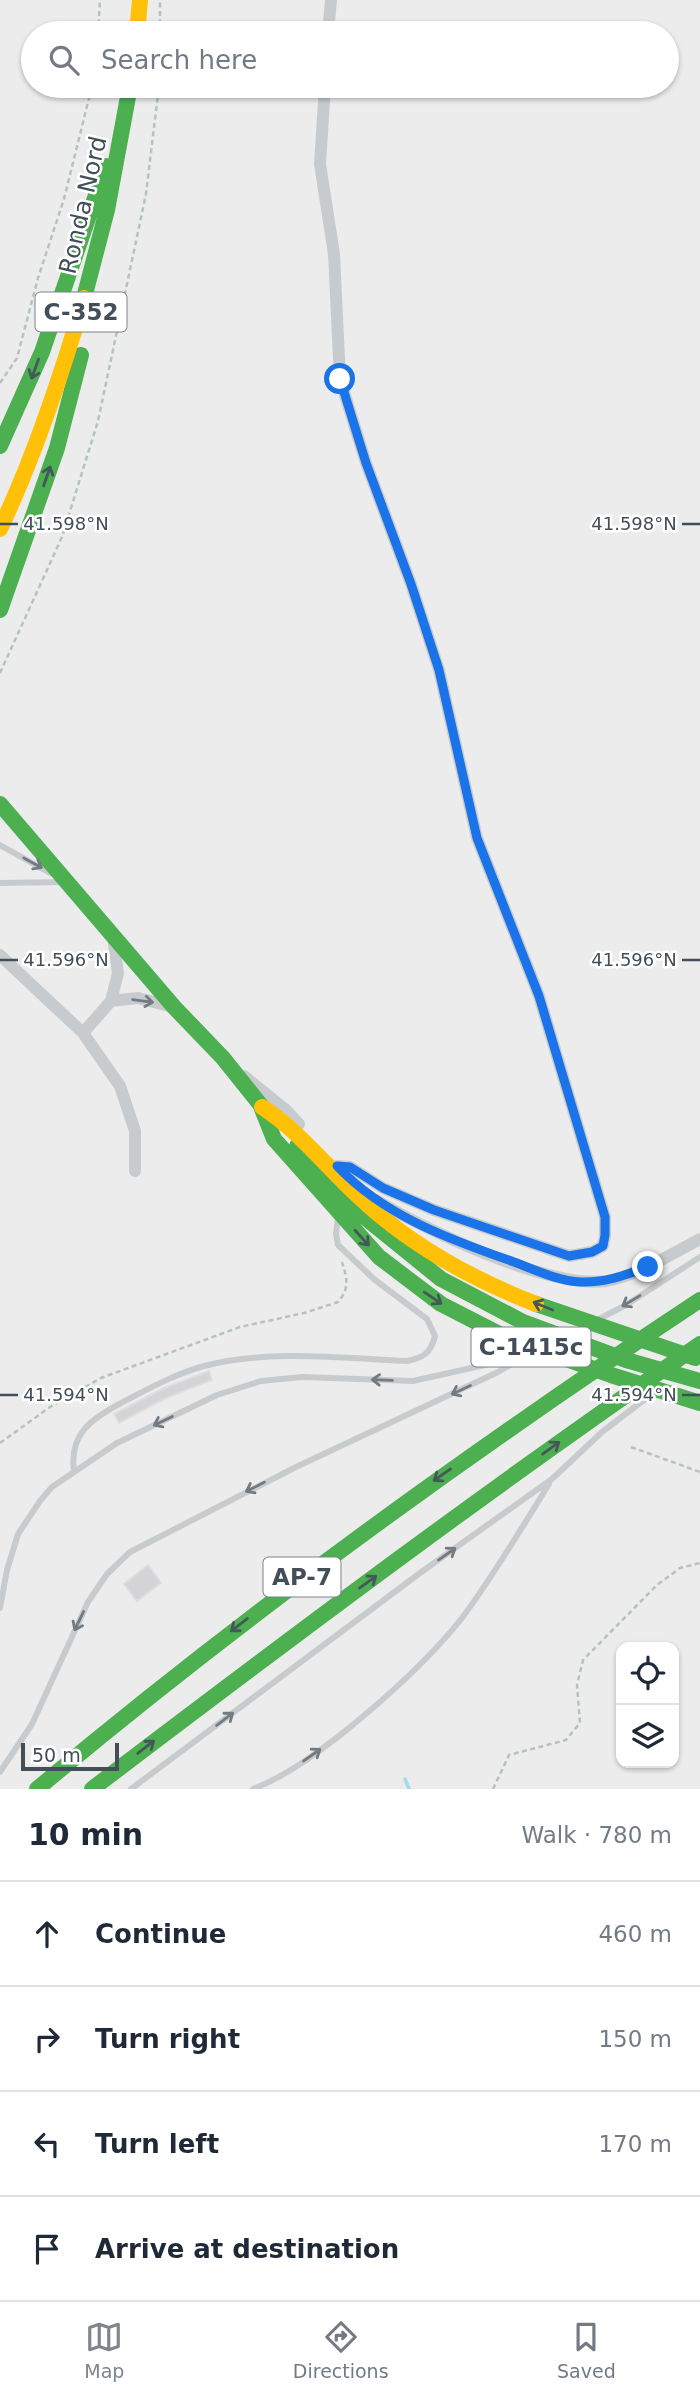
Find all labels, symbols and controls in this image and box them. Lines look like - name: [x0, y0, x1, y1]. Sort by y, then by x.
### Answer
- search box: [21, 21, 679, 98]
- icon: search: [45, 41, 83, 79]
- text: Search here: [101, 45, 257, 75]
- street label: Ronda Nord: [54, 133, 112, 277]
- road number: C-352: [36, 292, 126, 332]
- one-way arrow: [28, 358, 40, 380]
- route start: [324, 363, 355, 394]
- one-way arrow: [42, 466, 54, 488]
- text: 41.598°N: [23, 513, 109, 534]
- text: 41.598°N: [591, 513, 677, 534]
- one-way arrow: [22, 856, 42, 870]
- text: 41.596°N: [23, 949, 109, 970]
- text: 41.596°N: [591, 949, 677, 970]
- one-way arrow: [131, 994, 154, 1007]
- one-way arrow: [354, 1229, 370, 1247]
- route end: [632, 1251, 663, 1282]
- one-way arrow: [423, 1291, 442, 1306]
- one-way arrow: [622, 1294, 642, 1308]
- one-way arrow: [533, 1298, 554, 1311]
- road number: C-1415c: [472, 1328, 590, 1366]
- one-way arrow: [371, 1373, 394, 1387]
- text: 41.594°N: [23, 1384, 109, 1405]
- one-way arrow: [451, 1384, 472, 1397]
- text: 41.594°N: [591, 1384, 677, 1405]
- one-way arrow: [153, 1415, 174, 1429]
- one-way arrow: [541, 1440, 560, 1455]
- one-way arrow: [433, 1468, 452, 1482]
- one-way arrow: [245, 1481, 266, 1495]
- one-way arrow: [437, 1547, 456, 1561]
- road number: AP-7: [264, 1558, 340, 1596]
- one-way arrow: [358, 1575, 377, 1589]
- one-way arrow: [72, 1610, 85, 1631]
- one-way arrow: [231, 1617, 249, 1632]
- map controls: [616, 1642, 679, 1768]
- button: locate: [616, 1642, 679, 1705]
- button: layers: [616, 1705, 679, 1768]
- one-way arrow: [215, 1711, 234, 1726]
- one-way arrow: [136, 1739, 154, 1754]
- scale bar: [21, 1740, 119, 1772]
- text: 50 m: [32, 1744, 81, 1766]
- one-way arrow: [302, 1748, 321, 1762]
- text: 10 min: [28, 1817, 143, 1852]
- text: Walk · 780 m: [521, 1822, 672, 1848]
- icon: ahead: [28, 1915, 66, 1953]
- text: Continue: [95, 1919, 226, 1949]
- text: 460 m: [598, 1921, 672, 1947]
- icon: right: [28, 2020, 66, 2058]
- text: Turn right: [95, 2024, 240, 2054]
- text: 150 m: [598, 2026, 672, 2052]
- icon: left: [28, 2125, 66, 2163]
- text: Turn left: [95, 2129, 219, 2159]
- text: 170 m: [598, 2131, 672, 2157]
- icon: arrive: [28, 2230, 66, 2268]
- text: Arrive at destination: [95, 2234, 399, 2264]
- tab: Map: [84, 2318, 124, 2382]
- tab: Directions: [293, 2318, 389, 2382]
- tab: Saved: [557, 2318, 616, 2382]

